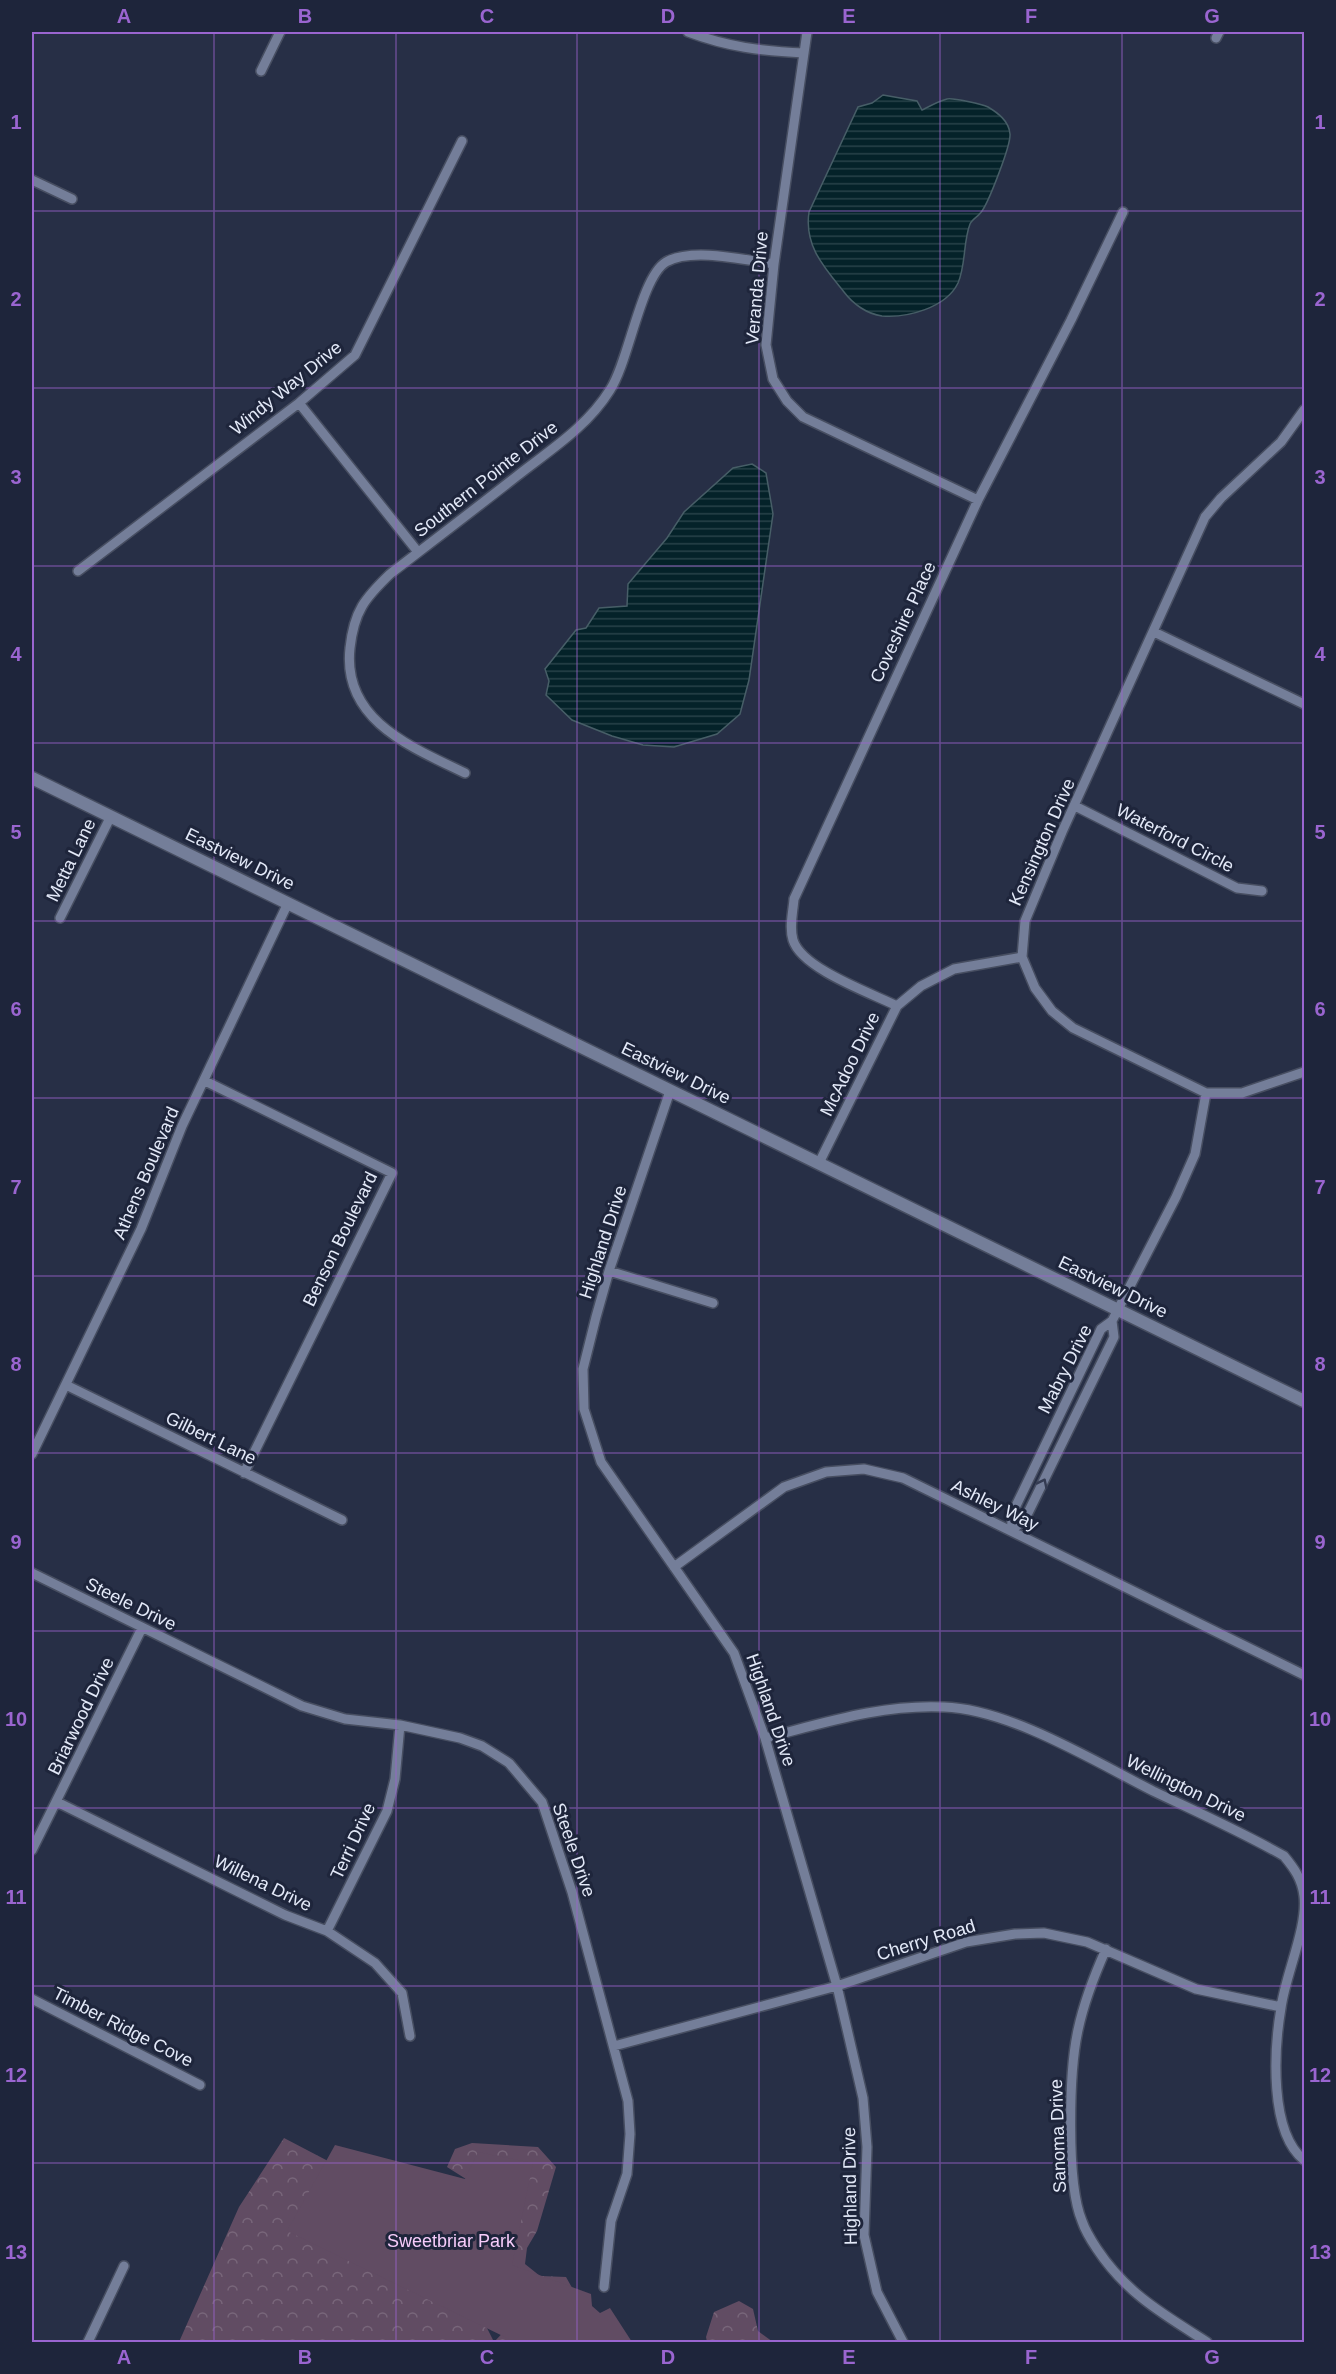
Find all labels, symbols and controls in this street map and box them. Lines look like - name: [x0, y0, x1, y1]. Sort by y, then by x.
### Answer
- text: A: [117, 5, 131, 27]
- text: B: [298, 5, 312, 27]
- text: C: [480, 5, 494, 27]
- text: D: [661, 5, 675, 27]
- text: E: [842, 5, 856, 27]
- text: F: [1025, 5, 1037, 27]
- text: G: [1204, 5, 1220, 27]
- text: 1: [10, 111, 22, 133]
- text: 1: [1314, 111, 1326, 133]
- street label: Veranda Drive: [742, 230, 772, 346]
- text: 2: [10, 288, 22, 310]
- text: 2: [1314, 288, 1326, 310]
- street label: Windy Way Drive: [226, 337, 346, 439]
- street label: Southern Pointe Drive: [410, 417, 562, 541]
- text: 3: [10, 466, 22, 488]
- text: 3: [1314, 466, 1326, 488]
- street label: Coveshire Place: [866, 558, 940, 686]
- text: 4: [10, 643, 22, 665]
- text: 4: [1314, 643, 1326, 665]
- street label: Kensington Drive: [1005, 775, 1079, 909]
- street label: Waterford Circle: [1113, 800, 1237, 876]
- street label: Metta Lane: [42, 815, 100, 905]
- text: 5: [10, 821, 22, 843]
- text: 5: [1314, 821, 1326, 843]
- street label: Eastview Drive: [182, 824, 298, 894]
- text: 6: [10, 998, 22, 1020]
- text: 6: [1314, 998, 1326, 1020]
- street label: McAdoo Drive: [816, 1009, 884, 1119]
- street label: Eastview Drive: [618, 1038, 734, 1108]
- street label: Athens Boulevard: [109, 1104, 183, 1242]
- street label: Benson Boulevard: [299, 1169, 381, 1309]
- text: 7: [10, 1176, 22, 1198]
- text: 7: [1314, 1176, 1326, 1198]
- street label: Highland Drive: [575, 1183, 631, 1301]
- street label: Eastview Drive: [1055, 1252, 1171, 1322]
- street label: Mabry Drive: [1034, 1321, 1096, 1417]
- text: 8: [10, 1353, 22, 1375]
- text: 8: [1314, 1353, 1326, 1375]
- street label: Gilbert Lane: [163, 1408, 259, 1468]
- street label: Ashley Way: [948, 1475, 1042, 1535]
- one-way arrow: [1036, 1479, 1047, 1490]
- text: 9: [10, 1531, 22, 1553]
- text: 9: [1314, 1531, 1326, 1553]
- street label: Steele Drive: [83, 1574, 179, 1634]
- street label: Highland Drive: [742, 1651, 800, 1769]
- street label: Briarwood Drive: [44, 1654, 118, 1778]
- text: 10: [5, 1708, 27, 1730]
- text: 10: [1309, 1708, 1331, 1730]
- street label: Wellington Drive: [1123, 1750, 1249, 1826]
- street label: Terri Drive: [327, 1800, 379, 1882]
- street label: Steele Drive: [549, 1800, 599, 1900]
- street label: Willena Drive: [211, 1851, 315, 1915]
- text: 11: [5, 1886, 27, 1908]
- text: 11: [1309, 1886, 1331, 1908]
- street label: Cherry Road: [874, 1916, 978, 1964]
- street label: Timber Ridge Cove: [50, 1983, 196, 2071]
- text: 12: [5, 2064, 27, 2086]
- text: 12: [1309, 2064, 1331, 2086]
- street label: Sanoma Drive: [1046, 2079, 1070, 2193]
- street label: Highland Drive: [839, 2127, 861, 2245]
- park label: Sweetbriar Park: [387, 2231, 516, 2251]
- text: 13: [5, 2241, 27, 2263]
- text: 13: [1309, 2241, 1331, 2263]
- text: A: [117, 2346, 131, 2368]
- text: B: [298, 2346, 312, 2368]
- text: C: [480, 2346, 494, 2368]
- text: D: [661, 2346, 675, 2368]
- text: E: [842, 2346, 856, 2368]
- text: F: [1025, 2346, 1037, 2368]
- text: G: [1204, 2346, 1220, 2368]

